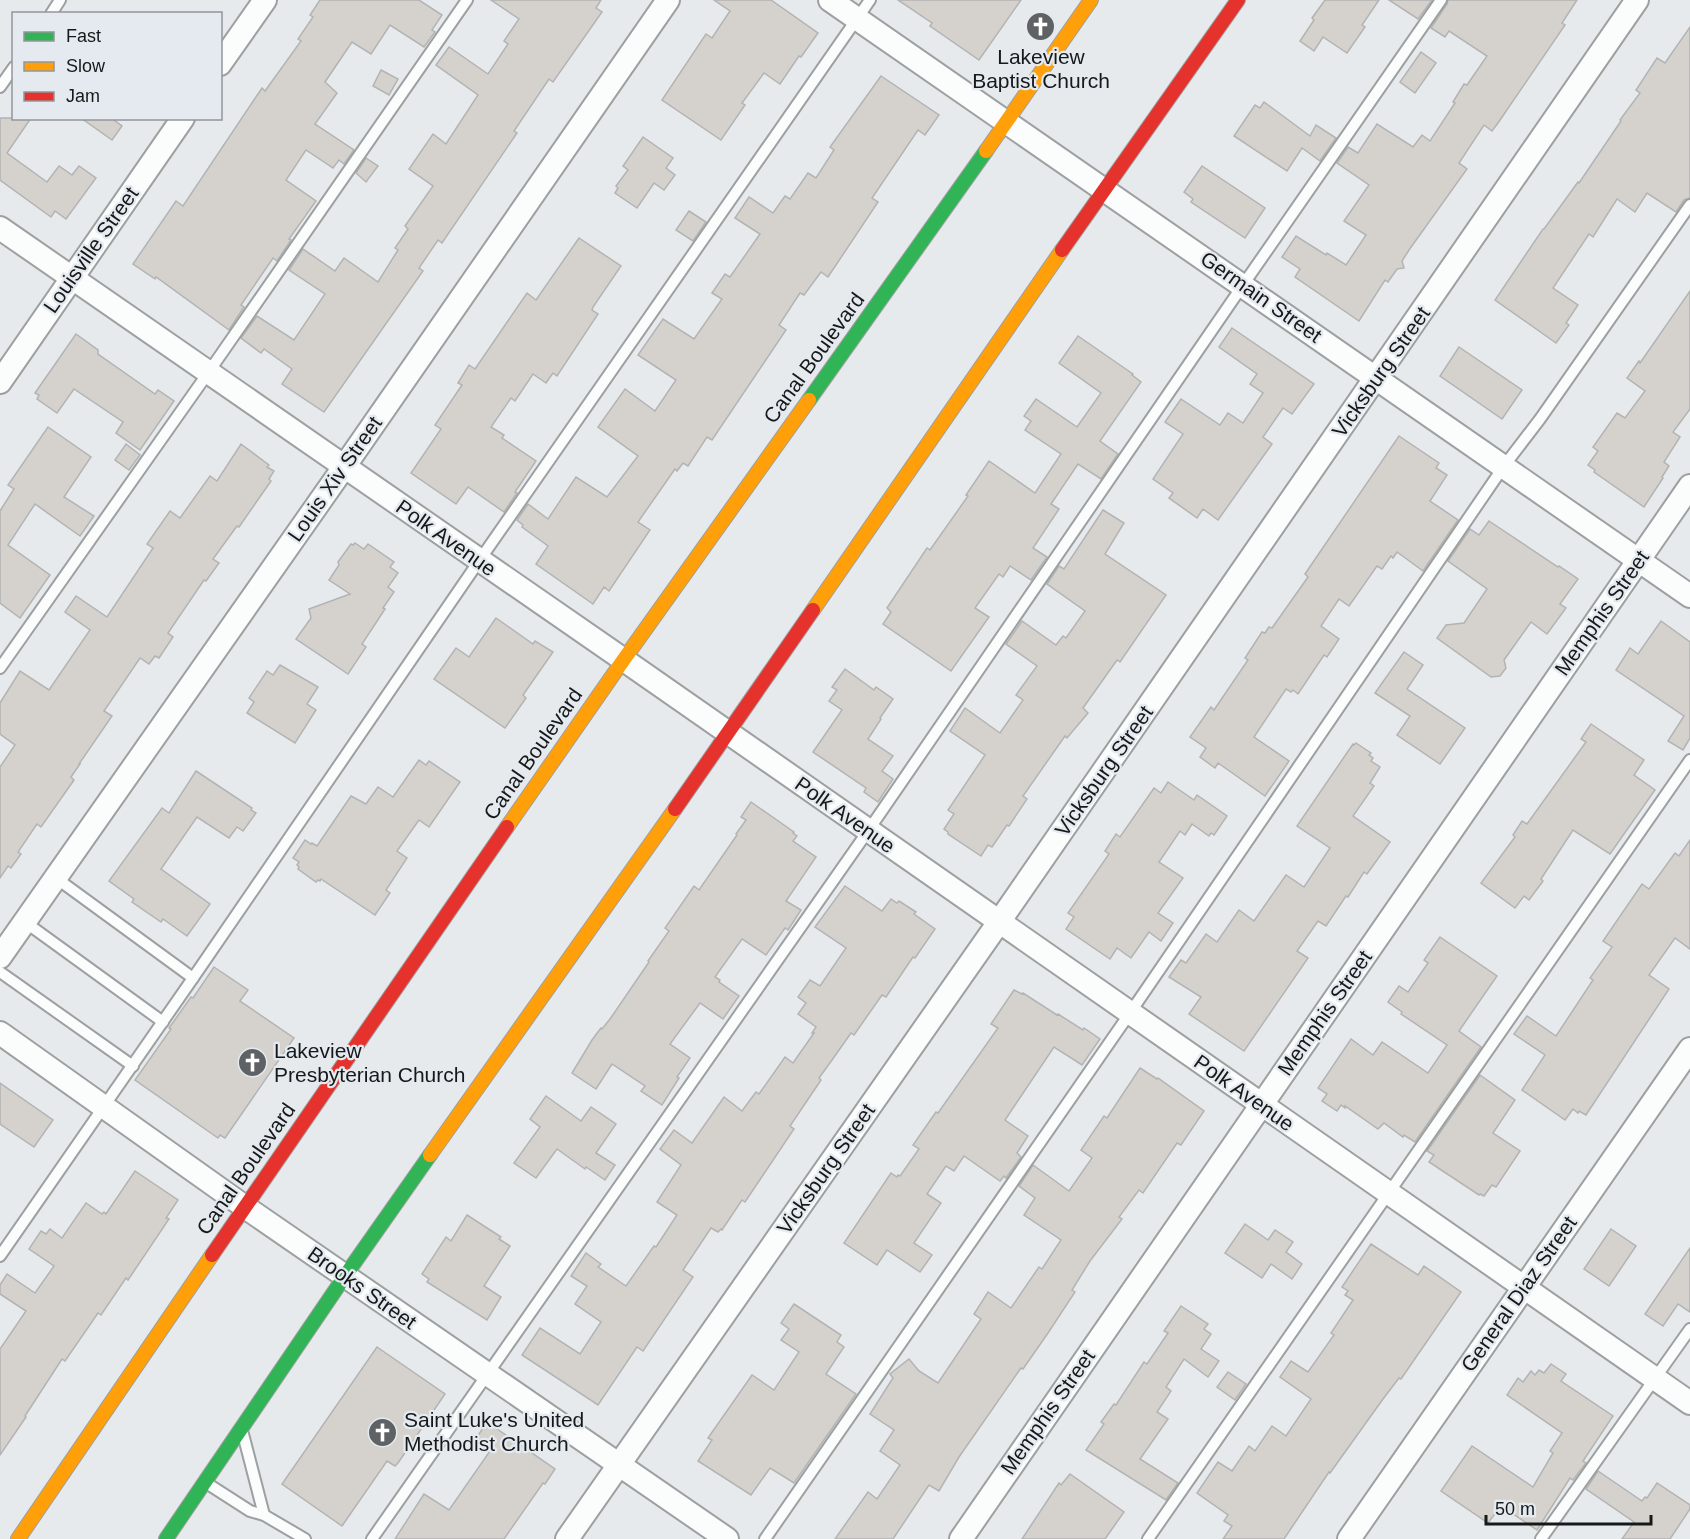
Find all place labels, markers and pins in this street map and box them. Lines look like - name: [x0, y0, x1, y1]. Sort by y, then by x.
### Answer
- church icon: Lakeview Baptist Church: [1025, 10, 1057, 42]
- place label: Lakeview Baptist Church: [972, 45, 1110, 92]
- place label: Lakeview Presbyterian Church: [274, 1039, 465, 1086]
- church icon: Lakeview Presbyterian Church: [237, 1047, 269, 1079]
- place label: Saint Luke's United Methodist Church: [404, 1408, 584, 1455]
- church icon: Saint Luke's United Methodist Church: [367, 1416, 399, 1448]

